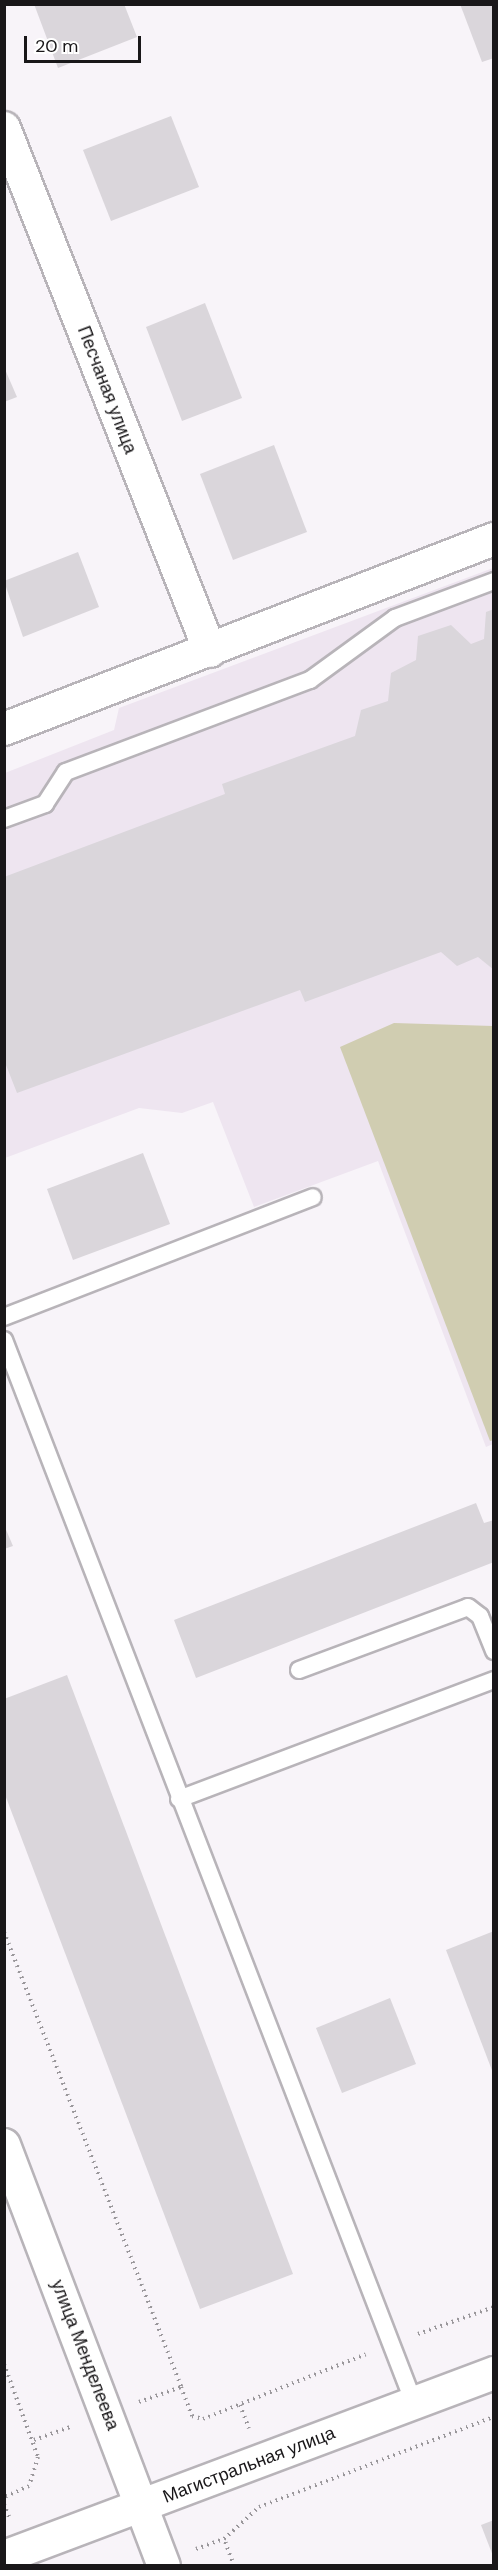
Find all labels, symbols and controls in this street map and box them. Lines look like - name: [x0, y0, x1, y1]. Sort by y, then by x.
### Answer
- scale bar: [27, 24, 144, 62]
- text: 20 m: [35, 34, 78, 58]
- street label: Песчаная улица: [73, 323, 141, 457]
- street label: улица Менделеева: [46, 2277, 124, 2433]
- street label: Магистральная улица: [160, 2422, 338, 2508]

